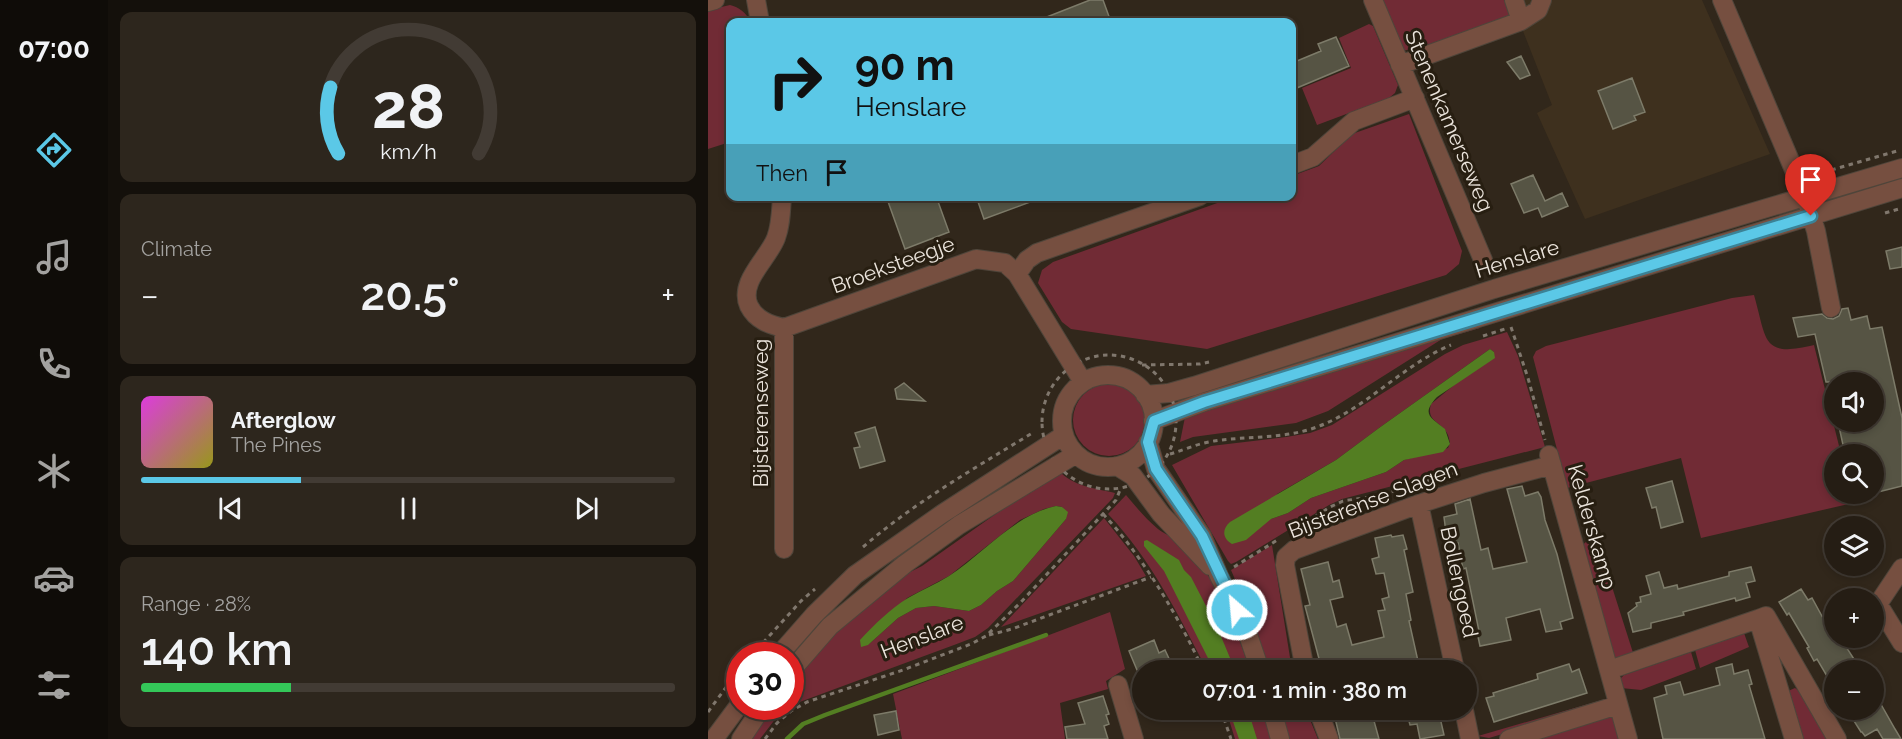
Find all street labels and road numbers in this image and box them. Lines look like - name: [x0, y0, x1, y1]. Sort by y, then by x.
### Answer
- street label: Stenenkamerseweg: [1400, 27, 1499, 215]
- street label: Broeksteegje: [828, 231, 958, 298]
- street label: Henslare: [1472, 234, 1562, 283]
- street label: Bijsterenseweg: [748, 339, 773, 487]
- street label: Bijsterense Slagen: [1285, 456, 1461, 543]
- street label: Kelderskamp: [1563, 462, 1622, 592]
- street label: Bollengoed: [1435, 524, 1483, 640]
- street label: Henslare: [877, 609, 967, 664]

